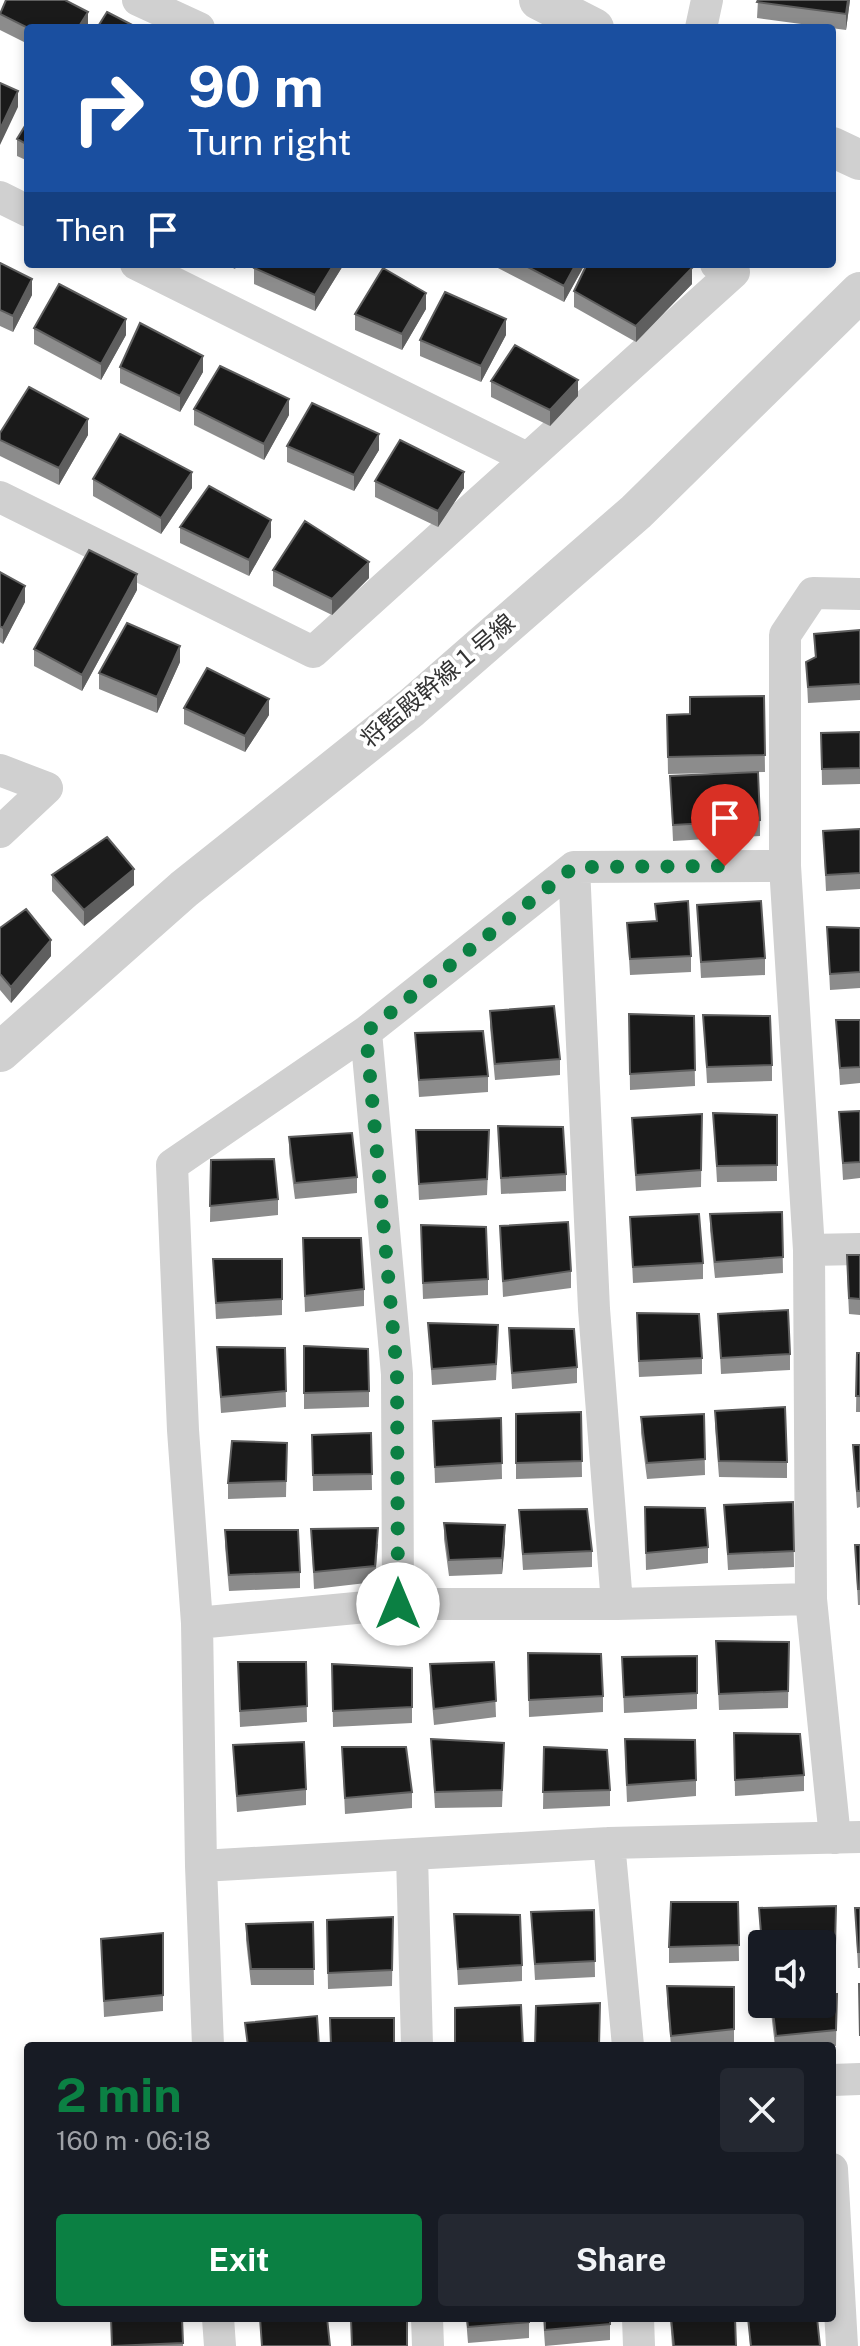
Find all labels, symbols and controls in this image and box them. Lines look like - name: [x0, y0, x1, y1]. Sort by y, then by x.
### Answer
- text: 90 m: [188, 54, 324, 120]
- icon: right: [56, 56, 160, 160]
- text: Turn right: [188, 121, 351, 163]
- icon: arrive: [141, 208, 185, 252]
- text: Then: [56, 212, 125, 248]
- street label: 将監殿幹線１号線: [355, 608, 520, 753]
- pin: [691, 784, 759, 866]
- icon: arrive: [703, 796, 747, 840]
- position arrow: [356, 1562, 440, 1646]
- map controls: [748, 1930, 836, 2018]
- button: sound: [748, 1930, 836, 2018]
- text: 2 min: [56, 2066, 182, 2123]
- button: close: [720, 2068, 804, 2152]
- text: 160 m · 06:18: [56, 2125, 211, 2156]
- button: Exit: [56, 2214, 422, 2306]
- button: Share: [438, 2214, 804, 2306]

